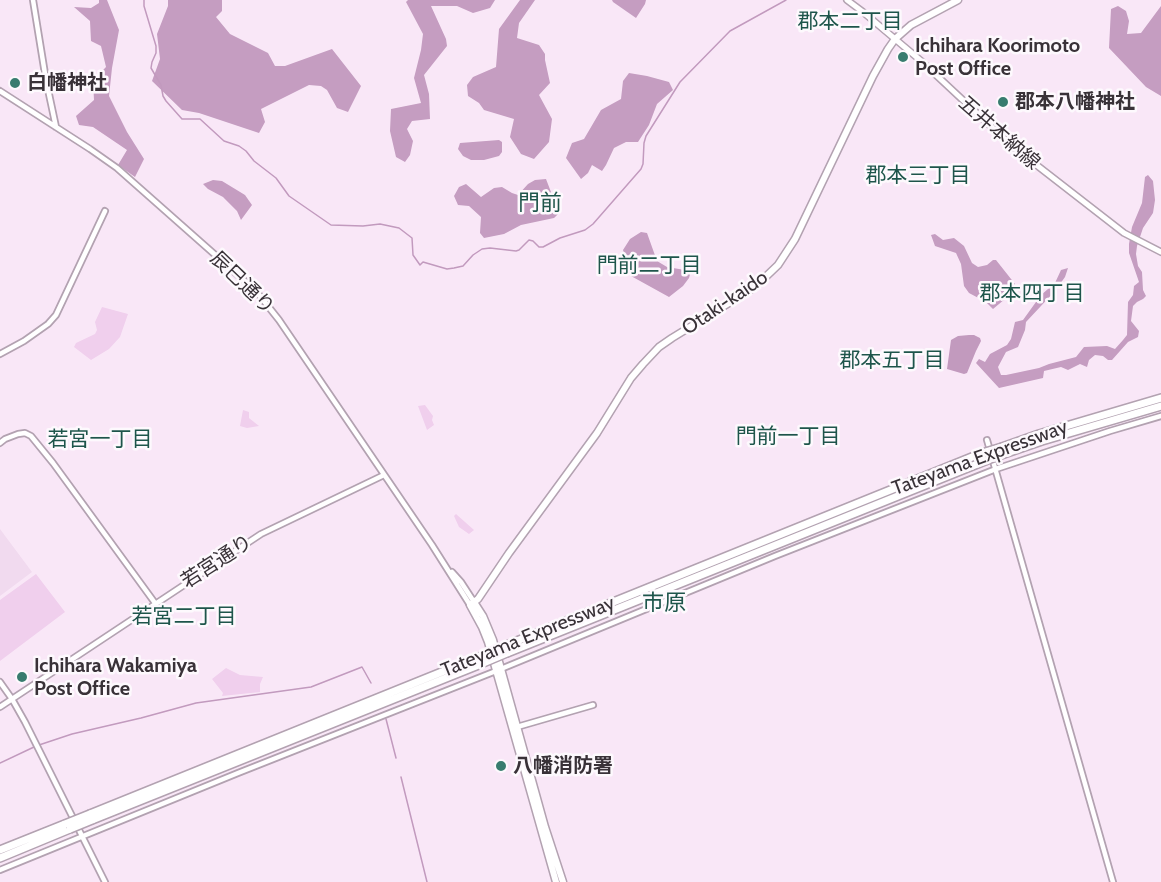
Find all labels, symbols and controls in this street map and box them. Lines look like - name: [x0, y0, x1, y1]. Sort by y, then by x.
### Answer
- district label: 郡本二丁目: [798, 9, 902, 35]
- place label: Ichihara Koorimoto Post Office: [915, 34, 1080, 81]
- marker: Ichihara Koorimoto Post Office: [896, 50, 910, 64]
- place label: 白幡神社: [27, 71, 107, 95]
- marker: 白幡神社: [8, 76, 22, 90]
- place label: 郡本八幡神社: [1015, 90, 1135, 114]
- street label: 五井本納線: [953, 91, 1045, 175]
- marker: 郡本八幡神社: [996, 95, 1010, 109]
- district label: 郡本三丁目: [866, 163, 970, 189]
- district label: 門前: [518, 191, 562, 217]
- street label: 辰巳通り: [205, 247, 279, 319]
- district label: 門前二丁目: [597, 253, 701, 279]
- street label: Otaki-kaido: [678, 266, 772, 340]
- district label: 郡本四丁目: [980, 281, 1084, 307]
- district label: 郡本五丁目: [840, 348, 944, 374]
- street label: Tateyama Expressway: [889, 415, 1071, 501]
- district label: 門前一丁目: [736, 424, 840, 450]
- district label: 若宮一丁目: [48, 427, 152, 453]
- street label: 若宮通り: [177, 530, 257, 594]
- street label: Tateyama Expressway: [438, 591, 618, 683]
- district label: 市原: [642, 591, 686, 617]
- district label: 若宮二丁目: [132, 604, 236, 630]
- place label: Ichihara Wakamiya Post Office: [34, 654, 197, 701]
- marker: Ichihara Wakamiya Post Office: [15, 670, 29, 684]
- place label: 八幡消防署: [513, 754, 613, 778]
- marker: 八幡消防署: [494, 759, 508, 773]

